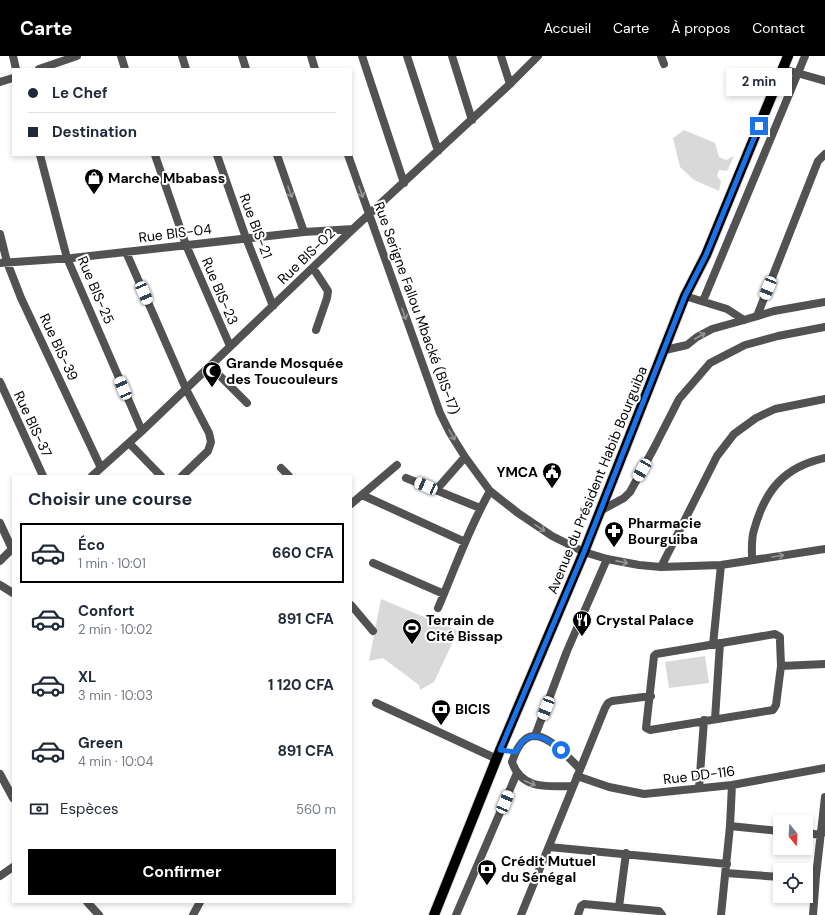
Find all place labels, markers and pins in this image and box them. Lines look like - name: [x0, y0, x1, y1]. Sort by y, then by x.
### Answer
- shop icon: Marche Mbabass: [83, 167, 105, 195]
- place label: Marche Mbabass: [108, 169, 225, 187]
- place label: Grande Mosquée des Toucouleurs: [226, 354, 343, 388]
- mosque icon: Grande Mosquée des Toucouleurs: [201, 360, 223, 388]
- public building icon: YMCA: [541, 461, 563, 489]
- place label: YMCA: [497, 463, 538, 481]
- place label: Pharmacie Bourguiba: [628, 514, 701, 548]
- pharmacy icon: Pharmacie Bourguiba: [603, 520, 625, 548]
- restaurant icon: Crystal Palace: [571, 609, 593, 637]
- place label: Terrain de Cité Bissap: [426, 611, 503, 645]
- place label: Crystal Palace: [596, 611, 694, 629]
- sports icon: Terrain de Cité Bissap: [401, 617, 423, 645]
- bank icon: BICIS: [430, 698, 452, 726]
- place label: BICIS: [455, 700, 490, 718]
- place label: Crédit Mutuel du Sénégal: [501, 852, 596, 886]
- bank icon: Crédit Mutuel du Sénégal: [476, 858, 498, 886]

